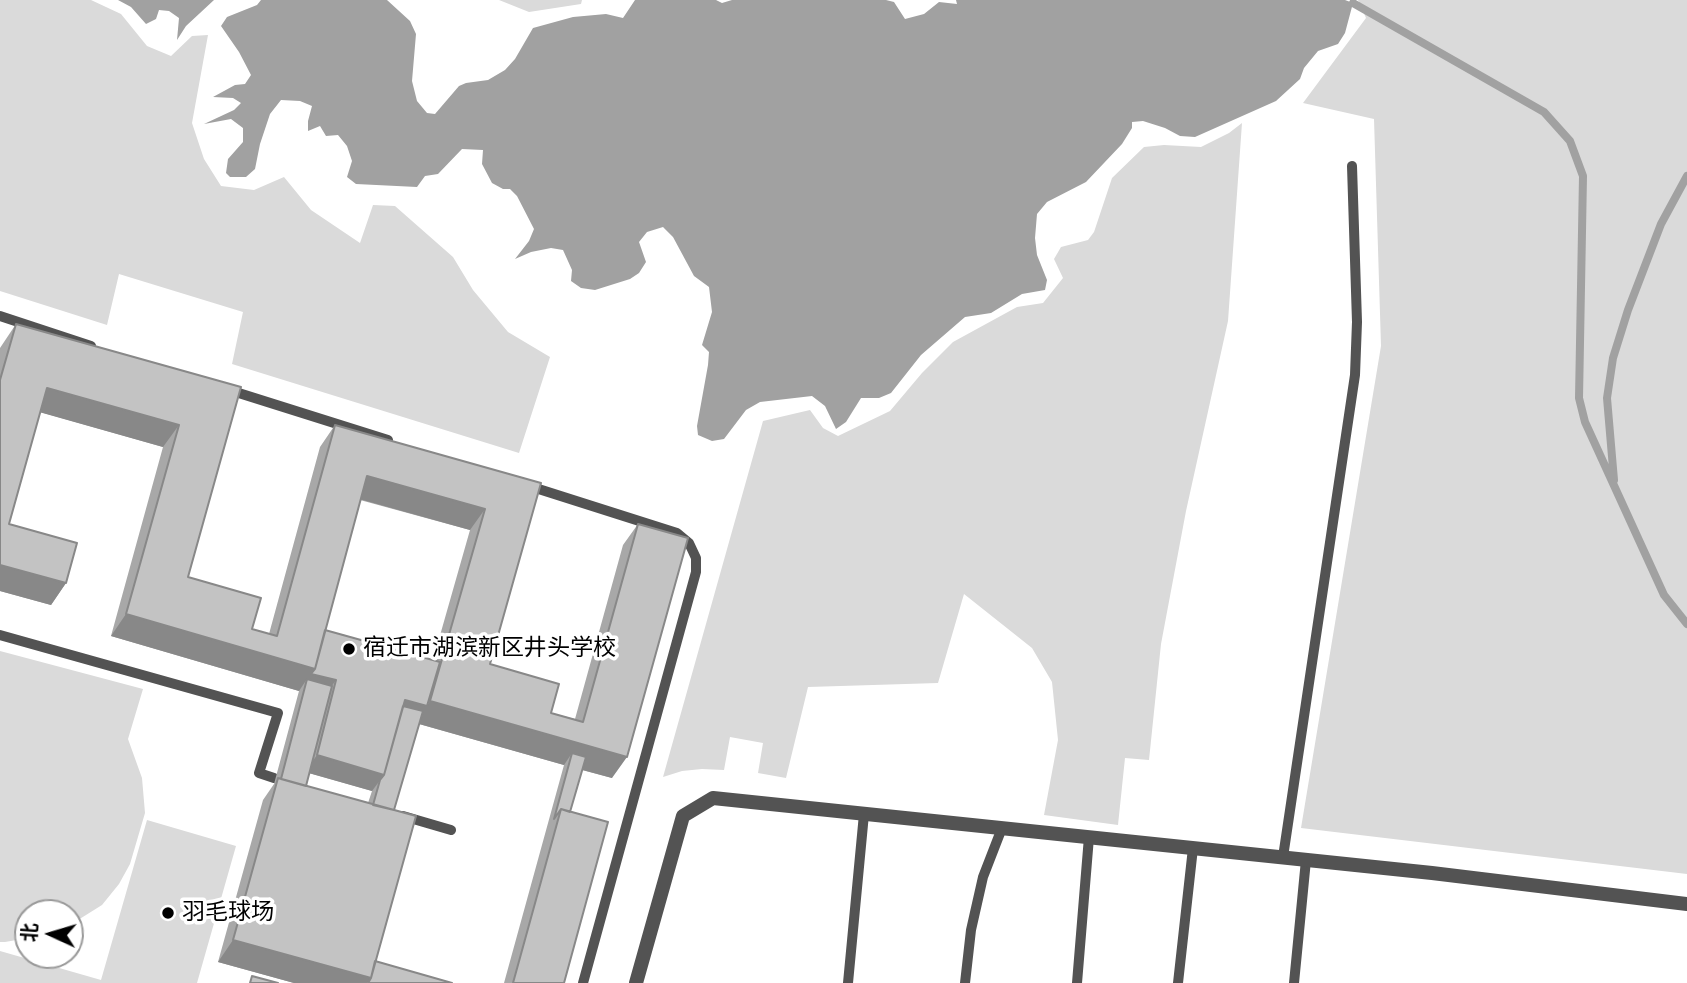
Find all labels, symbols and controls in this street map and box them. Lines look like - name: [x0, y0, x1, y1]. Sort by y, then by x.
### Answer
- place label: 宿迁市湖滨新区井头学校: [363, 635, 616, 663]
- marker: 宿迁市湖滨新区井头学校: [341, 641, 357, 657]
- north arrow: [14, 899, 84, 969]
- place label: 羽毛球场: [182, 899, 274, 927]
- marker: 羽毛球场: [160, 905, 176, 921]
- text: 北: [16, 922, 44, 943]

